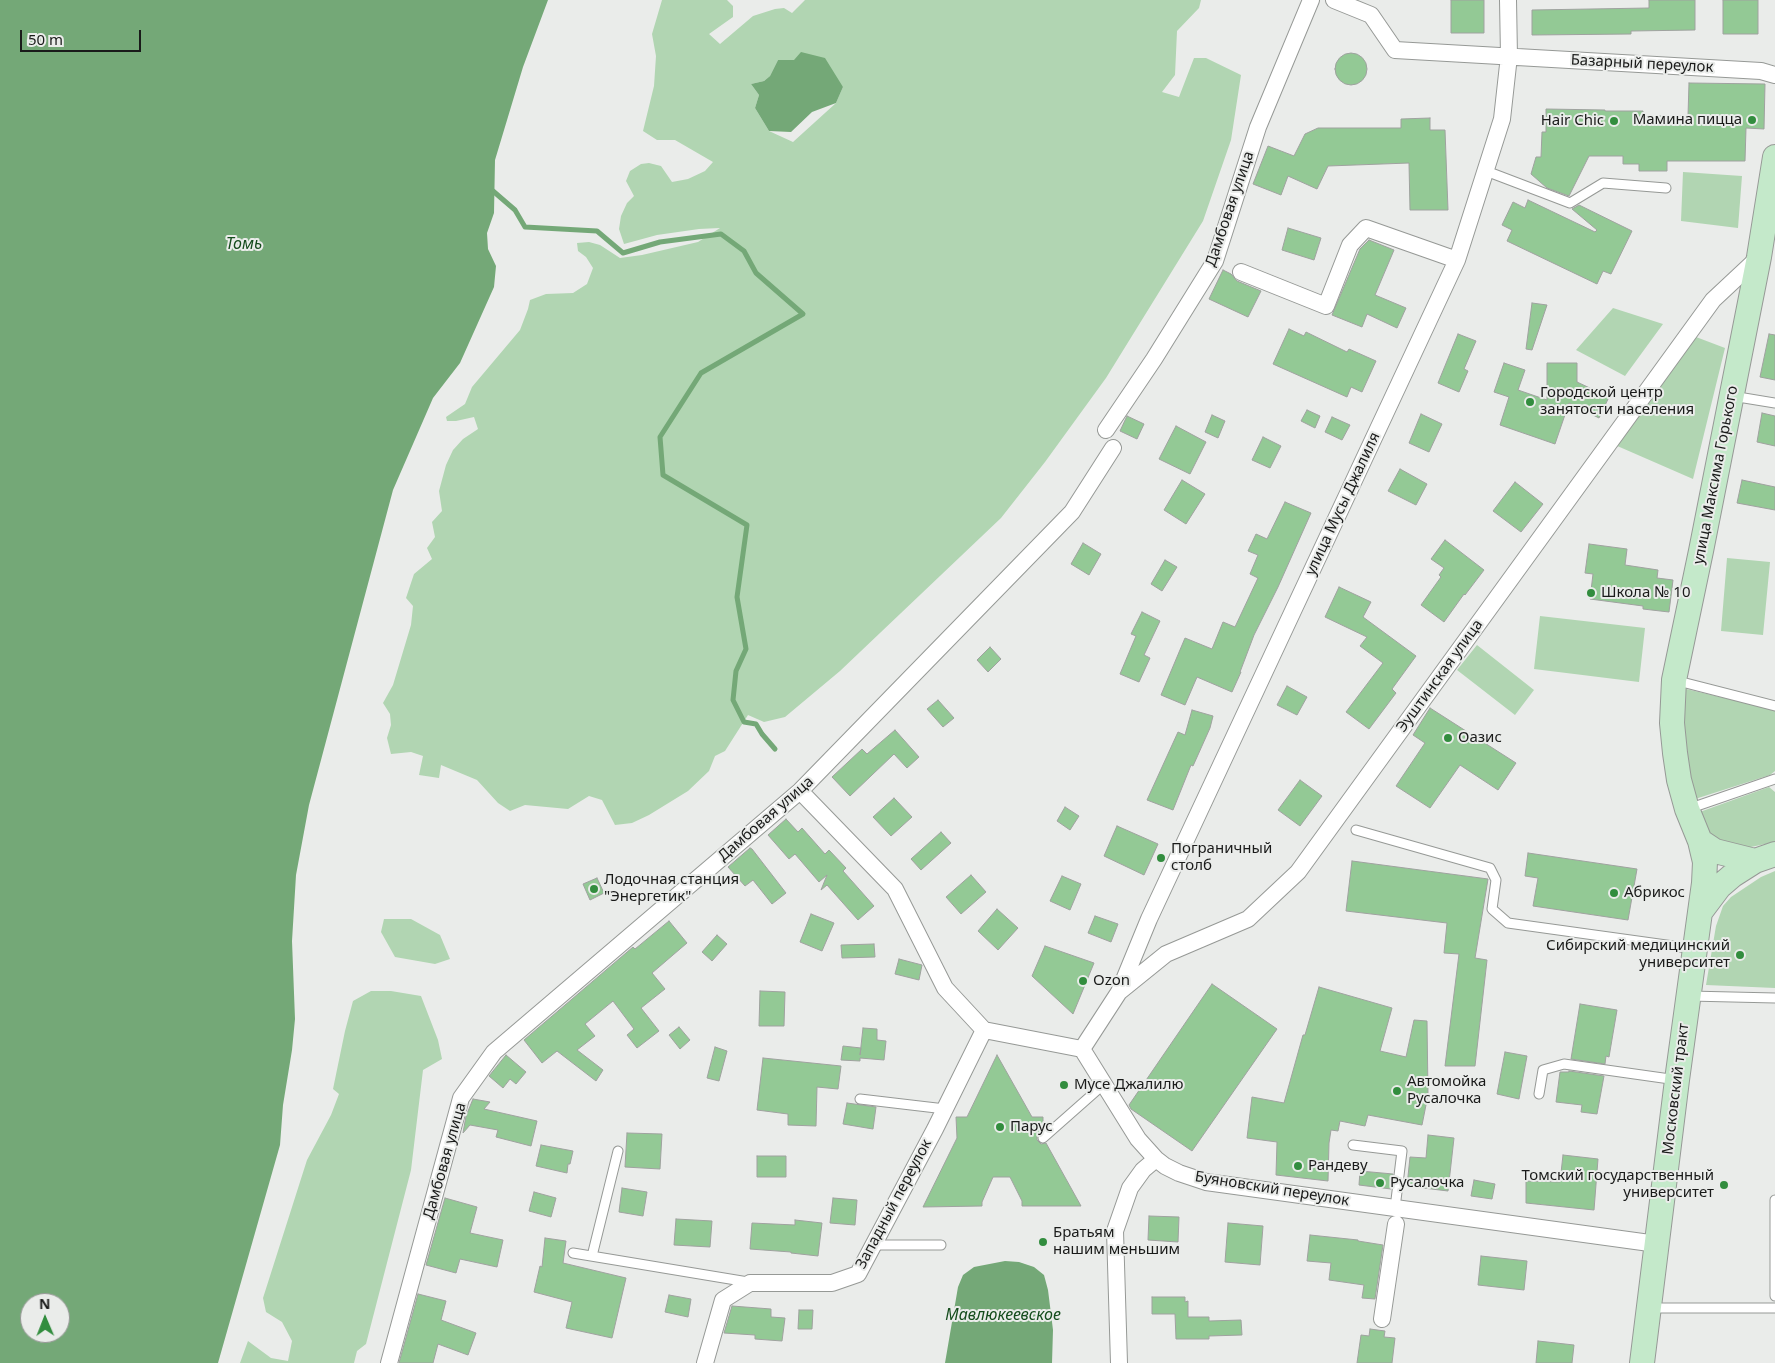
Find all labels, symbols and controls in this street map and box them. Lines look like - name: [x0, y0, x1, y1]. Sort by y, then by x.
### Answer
- scale bar: [22, 20, 144, 52]
- text: 50 m: [28, 29, 63, 49]
- street label: Базарный переулок: [1570, 51, 1714, 77]
- place label: Мамина пицца: [1633, 111, 1742, 129]
- place label: Hair Chic: [1541, 112, 1604, 130]
- marker: Мамина пицца: [1746, 114, 1758, 126]
- marker: Hair Chic: [1608, 115, 1620, 127]
- street label: Дамбовая улица: [1202, 149, 1258, 269]
- water label: Томь: [226, 234, 262, 254]
- place label: Городской центр занятости населения: [1540, 384, 1694, 419]
- street label: улица Максима Горького: [1690, 384, 1742, 566]
- marker: Городской центр занятости населения: [1524, 396, 1536, 408]
- street label: улица Мусы Джалиля: [1302, 430, 1384, 578]
- place label: Школа № 10: [1601, 584, 1691, 602]
- marker: Школа № 10: [1585, 587, 1597, 599]
- street label: Эуштинская улица: [1393, 616, 1487, 736]
- place label: Оазис: [1458, 729, 1502, 747]
- marker: Оазис: [1442, 732, 1454, 744]
- street label: Дамбовая улица: [715, 773, 817, 865]
- place label: Пограничный столб: [1171, 840, 1272, 875]
- marker: Пограничный столб: [1155, 852, 1167, 864]
- place label: Лодочная станция "Энергетик": [604, 871, 739, 906]
- marker: Лодочная станция "Энергетик": [588, 883, 600, 895]
- place label: Абрикос: [1624, 884, 1685, 902]
- marker: Абрикос: [1608, 887, 1620, 899]
- place label: Сибирский медицинский университет: [1546, 937, 1730, 972]
- marker: Сибирский медицинский университет: [1734, 949, 1746, 961]
- place label: Ozon: [1093, 972, 1130, 990]
- marker: Ozon: [1077, 975, 1089, 987]
- street label: Московский тракт: [1659, 1022, 1693, 1156]
- place label: Автомойка Русалочка: [1407, 1073, 1486, 1108]
- place label: Мусе Джалилю: [1074, 1076, 1183, 1094]
- marker: Мусе Джалилю: [1058, 1079, 1070, 1091]
- marker: Автомойка Русалочка: [1391, 1085, 1403, 1097]
- street label: Дамбовая улица: [420, 1101, 470, 1221]
- place label: Парус: [1010, 1118, 1053, 1136]
- marker: Парус: [994, 1121, 1006, 1133]
- street label: Западный переулок: [852, 1136, 936, 1272]
- place label: Рандеву: [1308, 1157, 1368, 1175]
- marker: Рандеву: [1292, 1160, 1304, 1172]
- place label: Томский государственный университет: [1522, 1167, 1714, 1202]
- street label: Буяновский переулок: [1193, 1168, 1351, 1210]
- place label: Русалочка: [1390, 1174, 1464, 1192]
- marker: Русалочка: [1374, 1177, 1386, 1189]
- marker: Томский государственный университет: [1718, 1179, 1730, 1191]
- place label: Братьям нашим меньшим: [1053, 1224, 1180, 1259]
- marker: Братьям нашим меньшим: [1037, 1236, 1049, 1248]
- north arrow: [20, 1293, 70, 1343]
- text: N: [39, 1294, 51, 1313]
- water label: Мавлюкеевское: [945, 1305, 1061, 1325]

